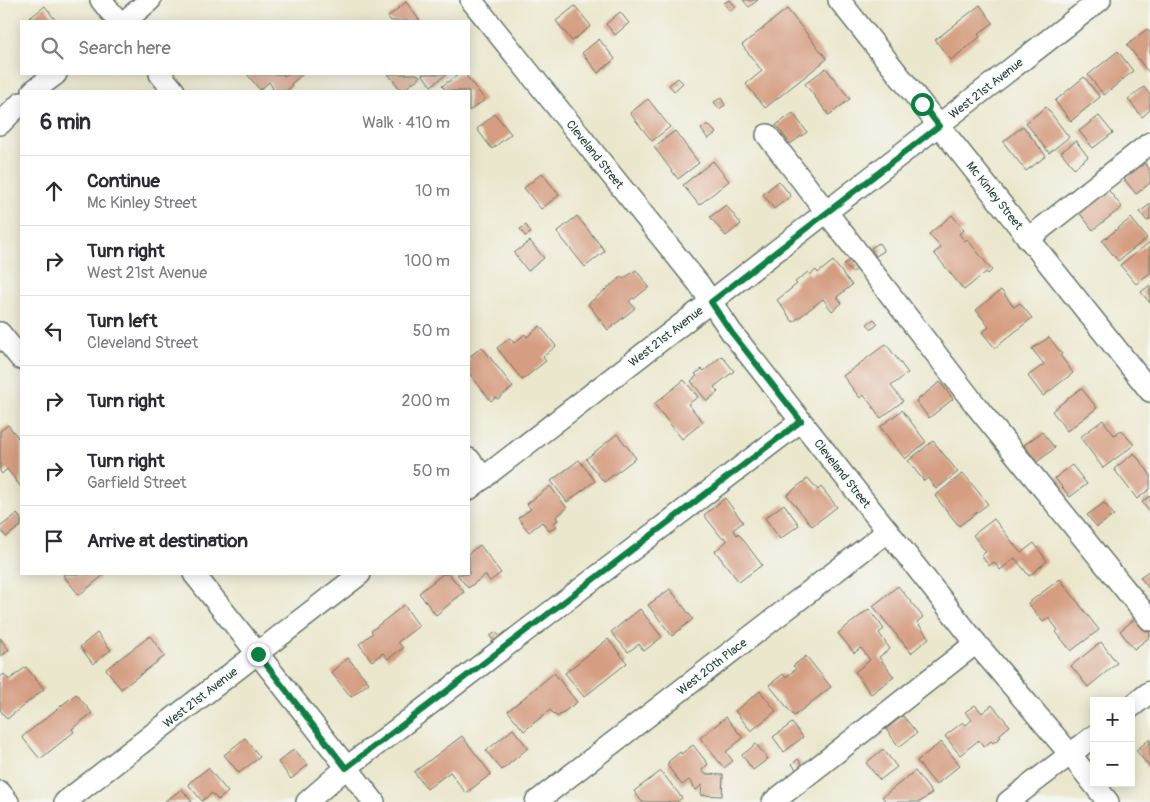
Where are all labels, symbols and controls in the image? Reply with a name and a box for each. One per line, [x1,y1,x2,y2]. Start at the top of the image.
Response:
search box [20,20,470,75]
icon: search [38,34,66,62]
text: Search here [78,36,171,60]
street label: West 21st Avenue [946,55,1026,122]
route start [911,93,934,116]
text: 6 min [40,109,91,136]
text: Walk · 410 m [362,113,450,133]
street label: Cleveland Street [563,117,627,192]
street label: Mc Kinley Street [963,159,1026,233]
text: Continue [87,169,160,193]
icon: ahead [40,177,68,205]
text: 10 m [415,181,450,201]
text: Mc Kinley Street [87,193,197,213]
text: Turn right [87,239,165,263]
icon: right [40,247,68,275]
text: 100 m [404,251,450,271]
text: West 21st Avenue [87,263,207,283]
street label: West 21st Avenue [626,303,706,370]
text: Turn left [87,309,157,333]
icon: left [40,317,68,345]
text: 50 m [413,321,450,341]
text: Cleveland Street [87,333,198,353]
icon: right [40,387,68,415]
text: Turn right [87,389,165,413]
text: 200 m [402,391,450,411]
street label: Cleveland Street [811,436,874,511]
text: Turn right [87,449,165,473]
icon: right [40,457,68,485]
text: 50 m [413,461,450,481]
text: Garfield Street [87,473,187,493]
icon: arrive [40,527,68,555]
text: Arrive at destination [87,529,248,553]
street label: West 20th Place [674,635,750,698]
route end [247,643,270,666]
street label: West 21st Avenue [160,664,241,731]
map controls [1090,697,1135,787]
button: + [1090,697,1135,742]
button: − [1090,742,1135,787]

